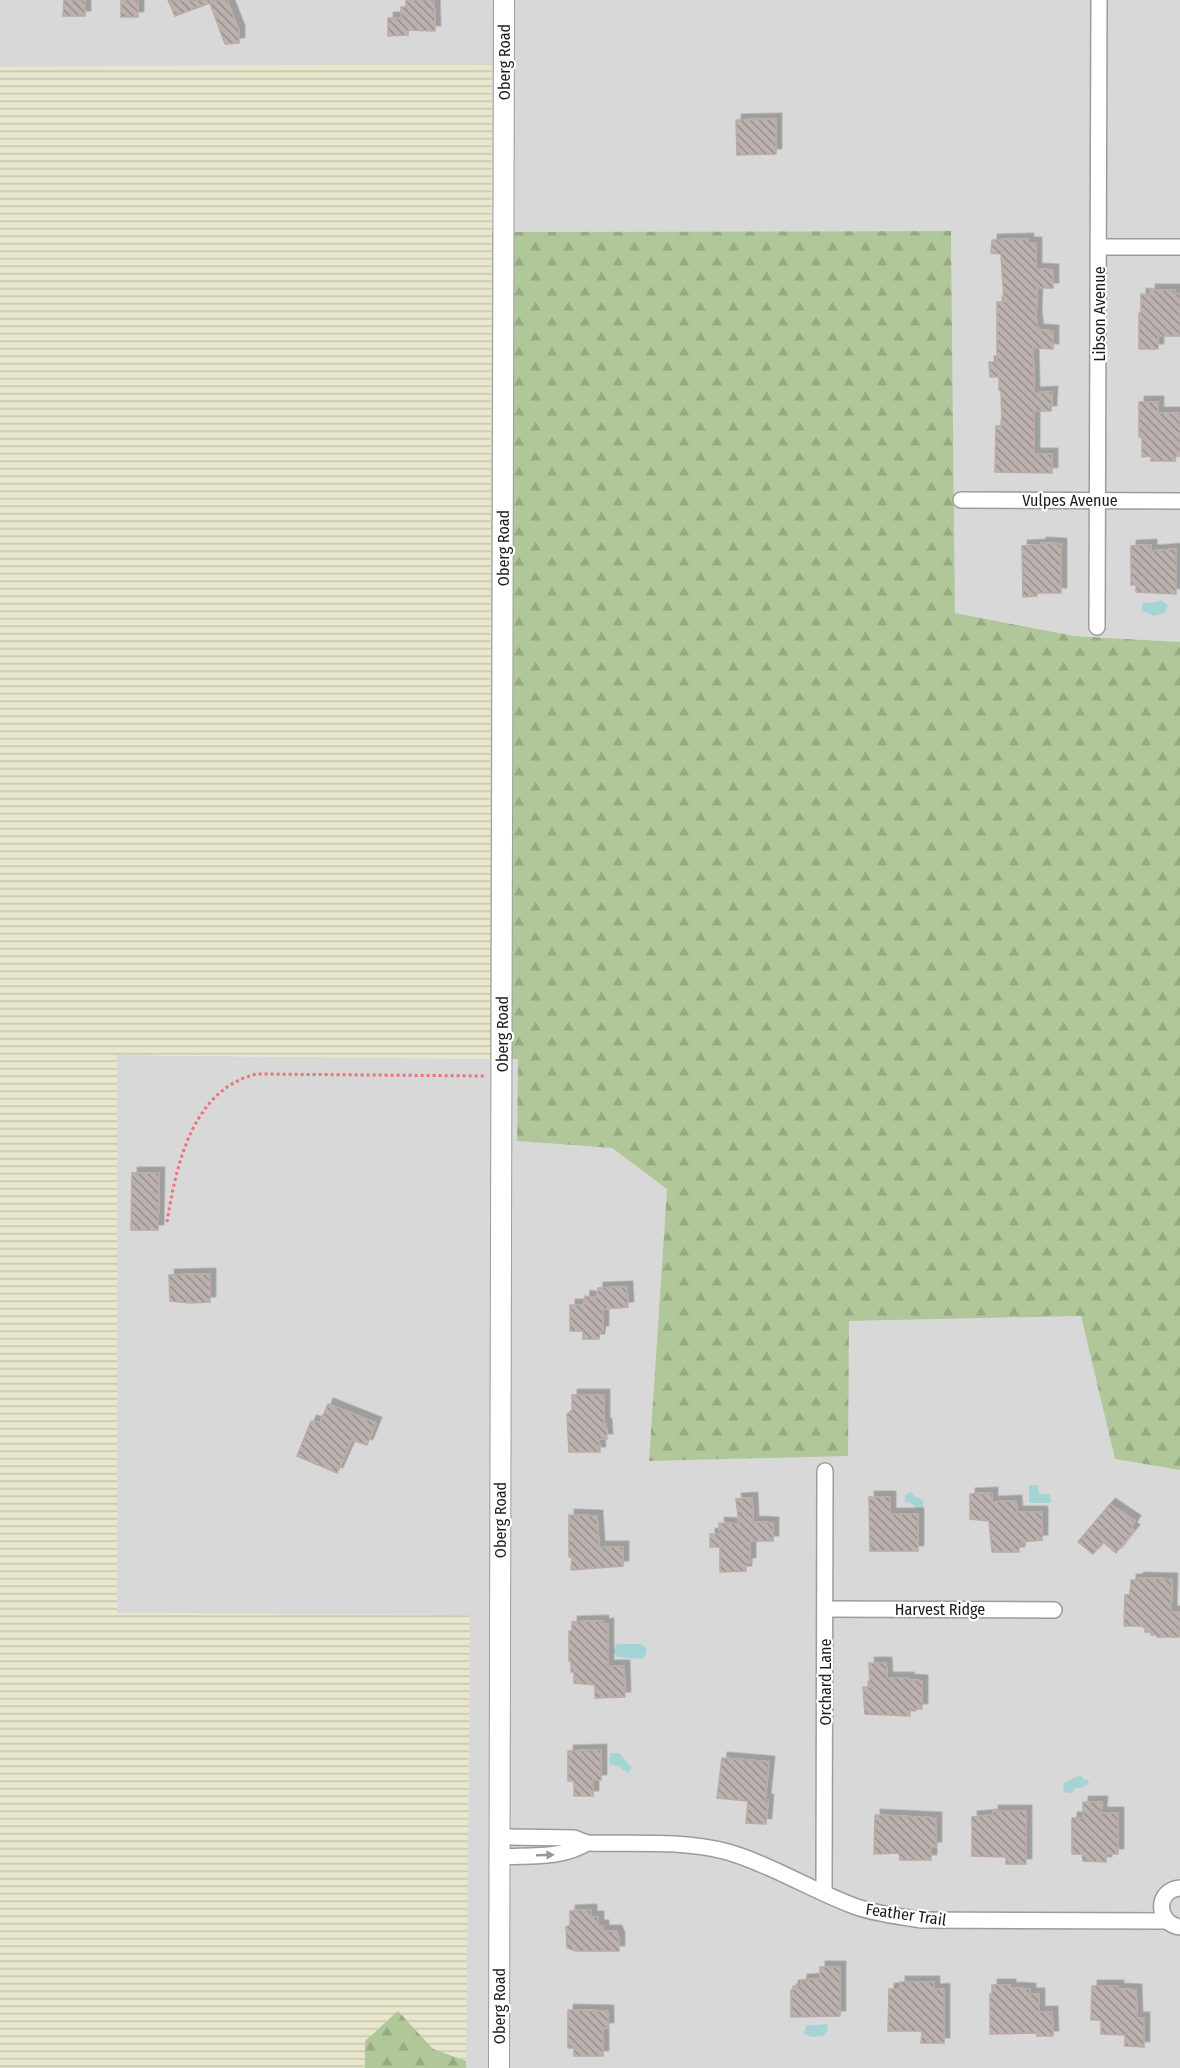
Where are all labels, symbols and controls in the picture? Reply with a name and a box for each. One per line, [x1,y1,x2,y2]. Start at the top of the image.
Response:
street label: Oberg Road [495,24,514,100]
street label: Libson Avenue [1090,266,1109,362]
street label: Vulpes Avenue [1022,491,1118,510]
street label: Oberg Road [494,510,513,586]
street label: Oberg Road [493,996,512,1072]
street label: Oberg Road [491,1482,510,1558]
street label: Harvest Ridge [895,1600,985,1619]
street label: Orchard Lane [816,1638,835,1725]
one-way arrow [535,1850,554,1859]
street label: Feather Trail [864,1899,947,1930]
street label: Oberg Road [490,1968,509,2044]

